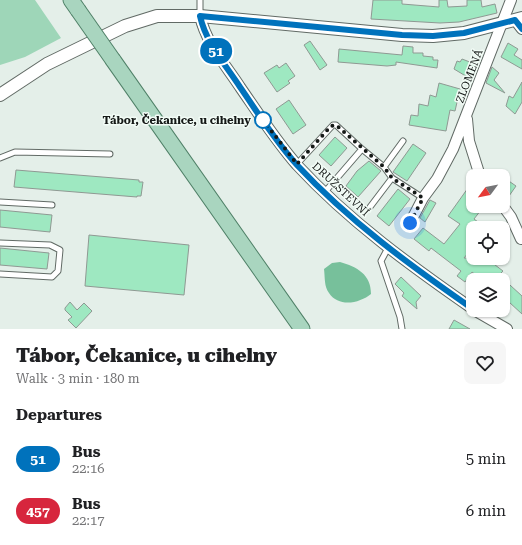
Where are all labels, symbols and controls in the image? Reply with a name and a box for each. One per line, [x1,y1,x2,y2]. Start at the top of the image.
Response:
line badge: 51 [198,38,234,64]
text: 51 [208,43,224,59]
street label: ZLOMENÁ [452,47,486,105]
marker: Tábor, Čekanice, u cihelny [254,111,272,129]
place label: Tábor, Čekanice, u cihelny [103,113,251,127]
street label: DRUŽSTEVNÍ [309,159,373,219]
north arrow [466,169,510,213]
map controls [466,169,510,317]
your location [400,213,420,233]
button: locate [466,221,510,265]
button: layers [466,273,510,317]
button: heart [464,342,506,384]
text: Tábor, Čekanice, u cihelny [16,344,277,367]
text: Walk · 3 min · 180 m [16,371,140,386]
text: Departures [16,406,102,424]
text: Bus [72,443,100,461]
text: 5 min [466,450,506,468]
text: 51 [30,451,46,467]
text: 22:16 [72,461,104,476]
text: Bus [72,495,100,513]
text: 6 min [466,502,506,520]
text: 457 [26,503,50,519]
text: 22:17 [72,513,104,528]

